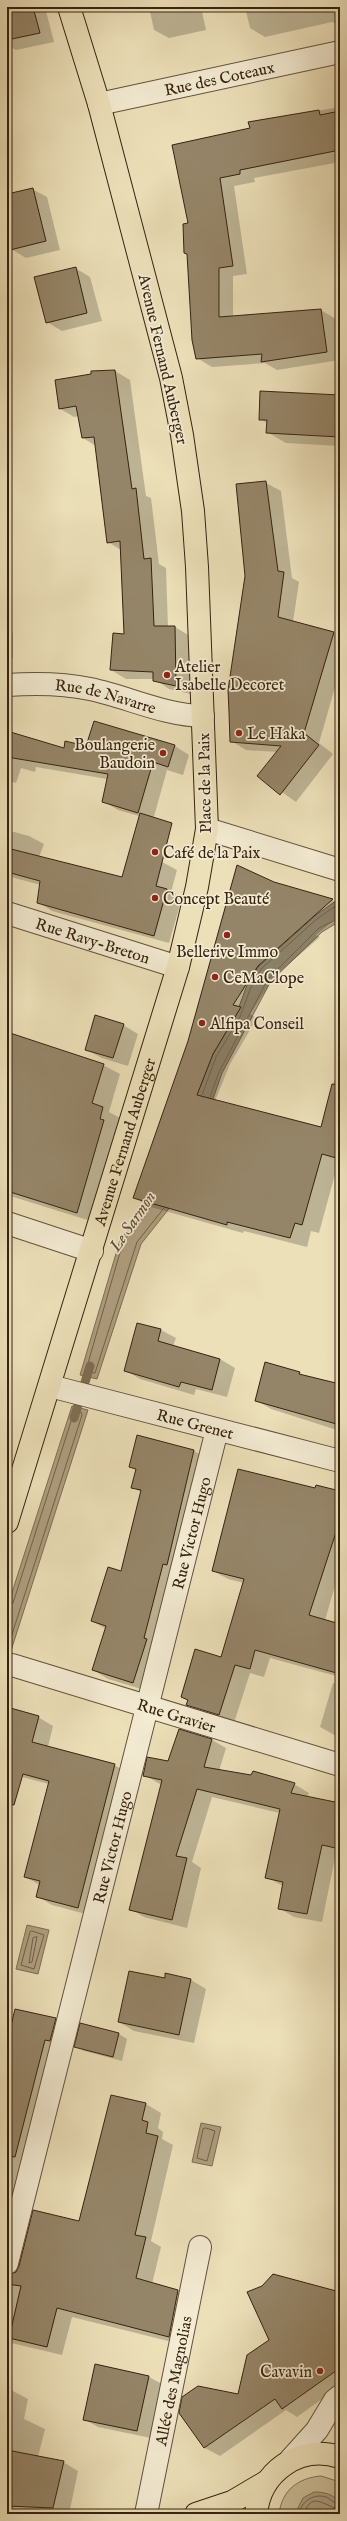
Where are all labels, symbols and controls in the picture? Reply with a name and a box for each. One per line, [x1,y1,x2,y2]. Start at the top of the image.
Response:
street label: Rue des Coteaux [163,58,277,102]
street label: Avenue Fernand Auberger [132,271,191,447]
place label: Atelier Isabelle Decoret [174,658,285,696]
marker: Atelier Isabelle Decoret [162,670,172,680]
street label: Rue de Navarre [54,676,158,720]
place label: Le Haka [247,725,306,745]
marker: Le Haka [234,728,244,738]
street label: Place de la Paix [195,732,217,833]
place label: Boulangerie Baudoin [74,736,155,774]
marker: Boulangerie Baudoin [158,748,168,758]
place label: Café de la Paix [163,844,260,864]
marker: Café de la Paix [150,847,160,857]
place label: Concept Beauté [163,890,269,910]
marker: Concept Beauté [150,893,160,903]
street label: Rue Ravy-Breton [33,915,152,970]
marker: Bellerive Immo [222,930,232,940]
place label: Bellerive Immo [176,943,278,963]
place label: CeMaClope [223,969,304,989]
marker: CeMaClope [210,972,220,982]
place label: Alfipa Conseil [209,1015,304,1035]
marker: Alfipa Conseil [197,1018,207,1028]
street label: Avenue Fernand Auberger [91,1056,161,1230]
water label: Le Sarmon [105,1188,161,1257]
street label: Rue Grenet [154,1406,236,1445]
street label: Rue Victor Hugo [169,1475,217,1592]
street label: Rue Gravier [134,1696,218,1739]
street label: Rue Victor Hugo [90,1789,138,1906]
street label: Allée des Magnolias [152,2314,198,2449]
place label: Cavavin [260,2363,312,2383]
marker: Cavavin [315,2366,325,2376]

